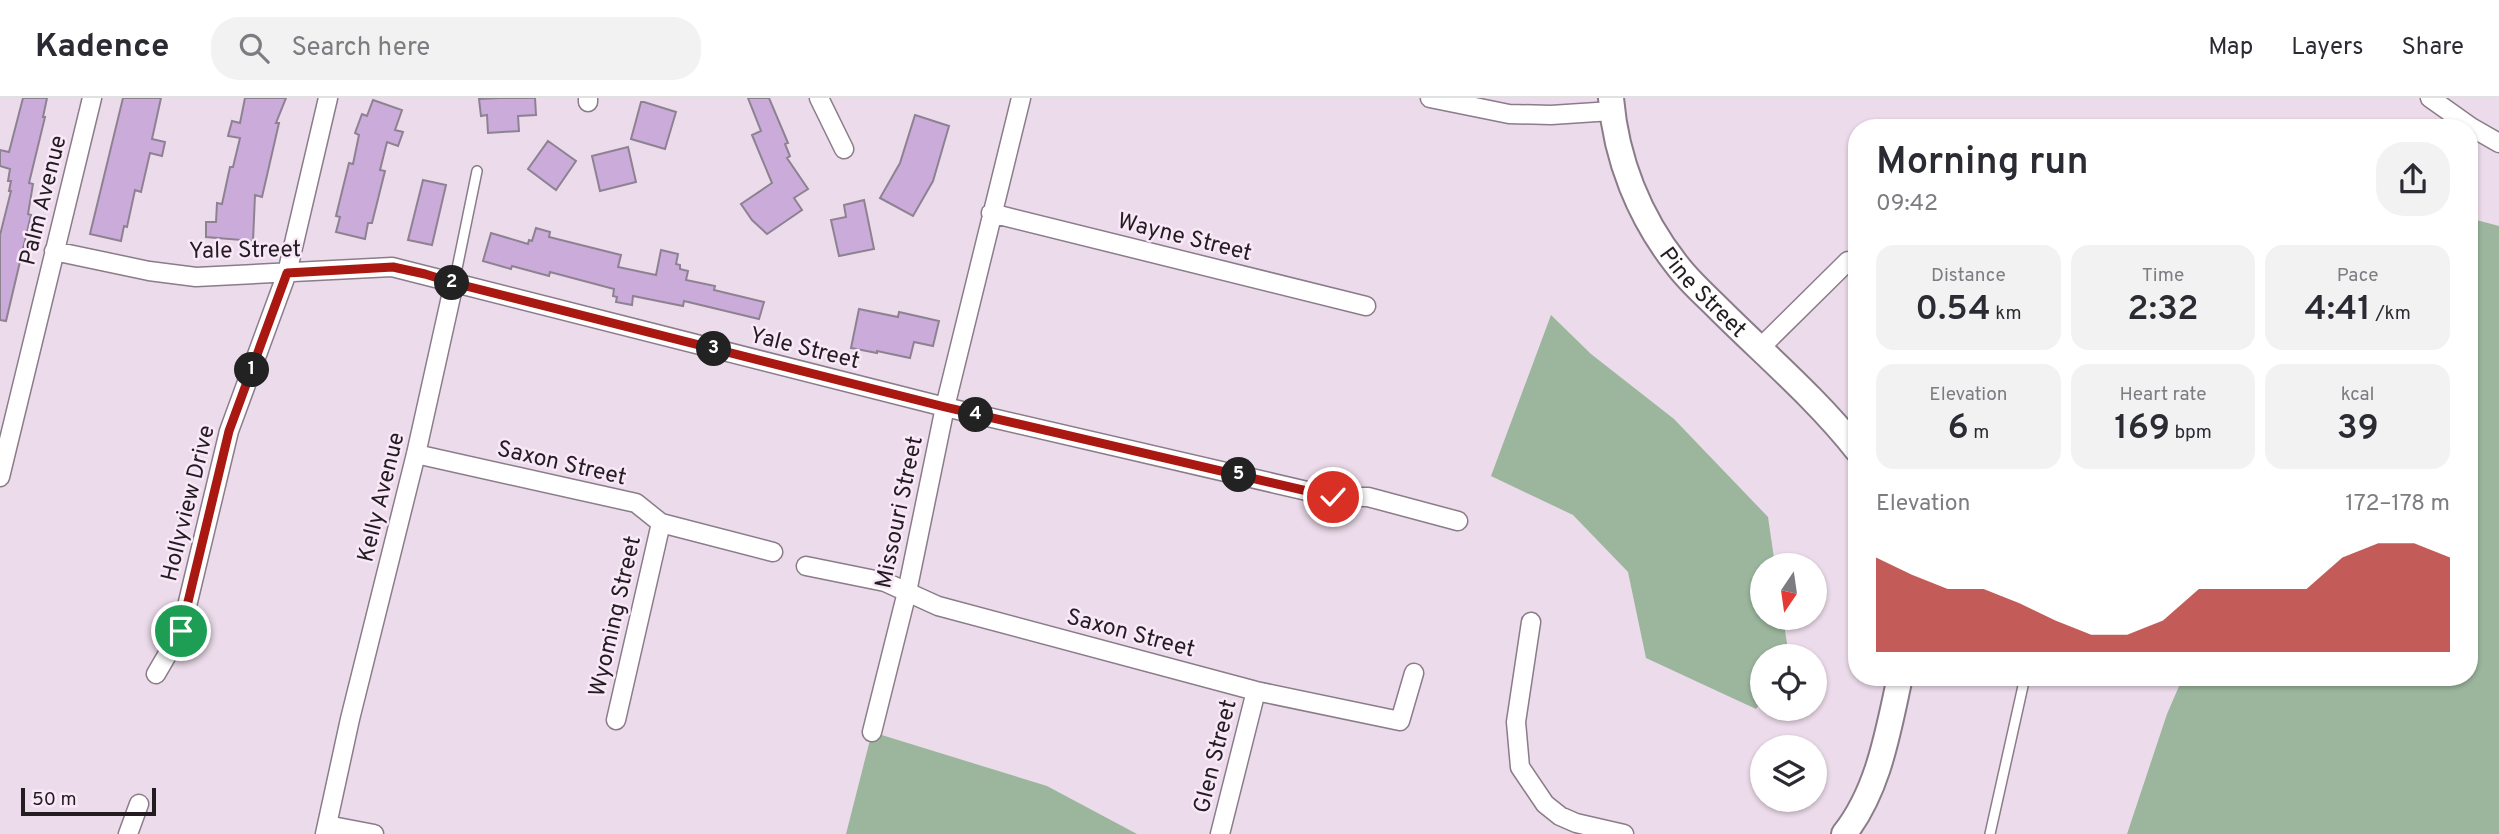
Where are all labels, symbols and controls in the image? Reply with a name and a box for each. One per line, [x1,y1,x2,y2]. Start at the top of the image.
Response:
search box [211,17,701,80]
text: Kadence [35,27,169,69]
icon: search [235,29,273,67]
text: Search here [291,32,430,65]
text: Map [2208,33,2253,63]
text: Layers [2291,33,2363,63]
text: Share [2401,33,2464,63]
street label: Palm Avenue [14,133,75,269]
text: Morning run [1876,139,2089,188]
button: share [2376,142,2450,216]
text: 09:42 [1876,190,1938,219]
street label: Wayne Street [1114,208,1255,269]
street label: Yale Street [189,236,301,267]
street label: Pine Street [1652,242,1752,345]
text: Distance [1931,264,2006,288]
text: Time [2142,264,2184,288]
text: Pace [2337,264,2379,288]
pin: 2 [434,266,470,300]
text: 2 [446,270,457,294]
text: 0.54 [1915,288,1991,332]
text: 2:32 [2127,288,2199,332]
text: 4:41 [2304,288,2371,332]
text: km [1991,302,2022,326]
text: /km [2371,302,2411,326]
street label: Yale Street [746,322,862,377]
pin: 3 [696,331,732,366]
text: 3 [708,336,719,360]
pin: 1 [234,352,270,388]
text: 1 [248,357,255,381]
text: Elevation [1929,383,2007,407]
text: Heart rate [2120,383,2206,407]
text: kcal [2341,383,2375,407]
pin: 4 [958,398,993,432]
text: 4 [969,402,982,426]
text: 6 [1947,407,1969,451]
text: 169 [2114,407,2170,451]
text: 39 [2337,407,2379,451]
text: m [1969,421,1989,445]
text: bpm [2170,421,2212,445]
street label: Hollyview Drive [156,422,223,585]
street label: Kelly Avenue [352,430,413,565]
street label: Missouri Street [870,434,931,591]
street label: Saxon Street [494,435,629,493]
pin: 5 [1222,458,1256,492]
text: 5 [1233,462,1244,486]
pin [1303,467,1363,527]
icon: check [1314,478,1352,516]
text: Elevation [1876,490,1971,519]
text: 172–178 m [2345,490,2450,519]
street label: Wyoming Street [584,533,649,700]
north arrow [1750,553,1827,630]
map controls [1750,553,1827,812]
pin [151,601,211,661]
street label: Saxon Street [1063,603,1198,665]
icon: arrive [162,612,200,650]
button: locate [1750,644,1827,721]
street label: Glen Street [1188,697,1245,816]
button: layers [1750,735,1827,812]
scale bar [21,785,156,817]
text: 50 m [32,788,77,812]

